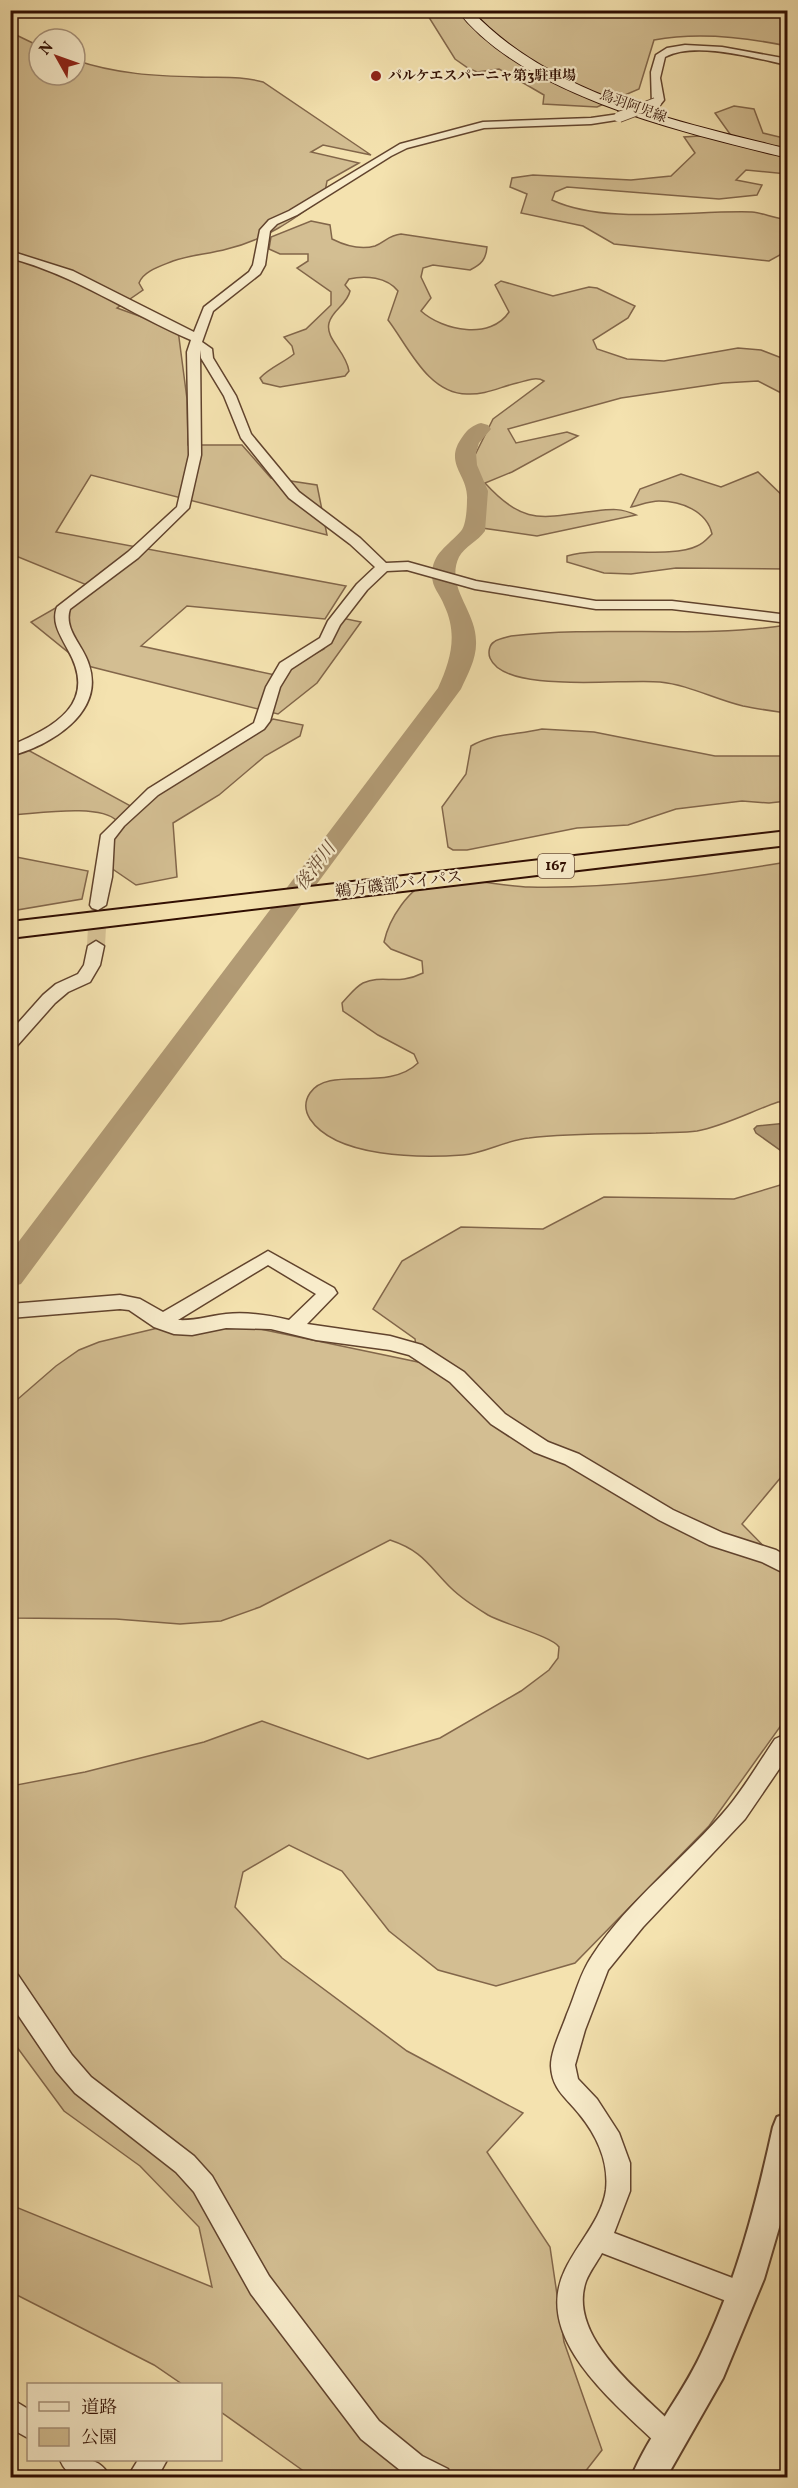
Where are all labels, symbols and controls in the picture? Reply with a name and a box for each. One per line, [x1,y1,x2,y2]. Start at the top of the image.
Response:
north arrow [27,27,87,87]
text: N [35,37,59,60]
place label: パルケエスパーニャ第3駐車場 [388,67,576,86]
marker: パルケエスパーニャ第3駐車場 [369,69,383,83]
street label: 鳥羽阿児線 [597,86,669,128]
water label: 後沖川 [290,836,343,896]
road number: 167 [538,854,574,878]
street label: 鵜方磯部バイパス [334,866,464,904]
legend [27,2383,222,2461]
text: 道路 [81,2396,117,2421]
text: 公園 [81,2426,117,2451]

